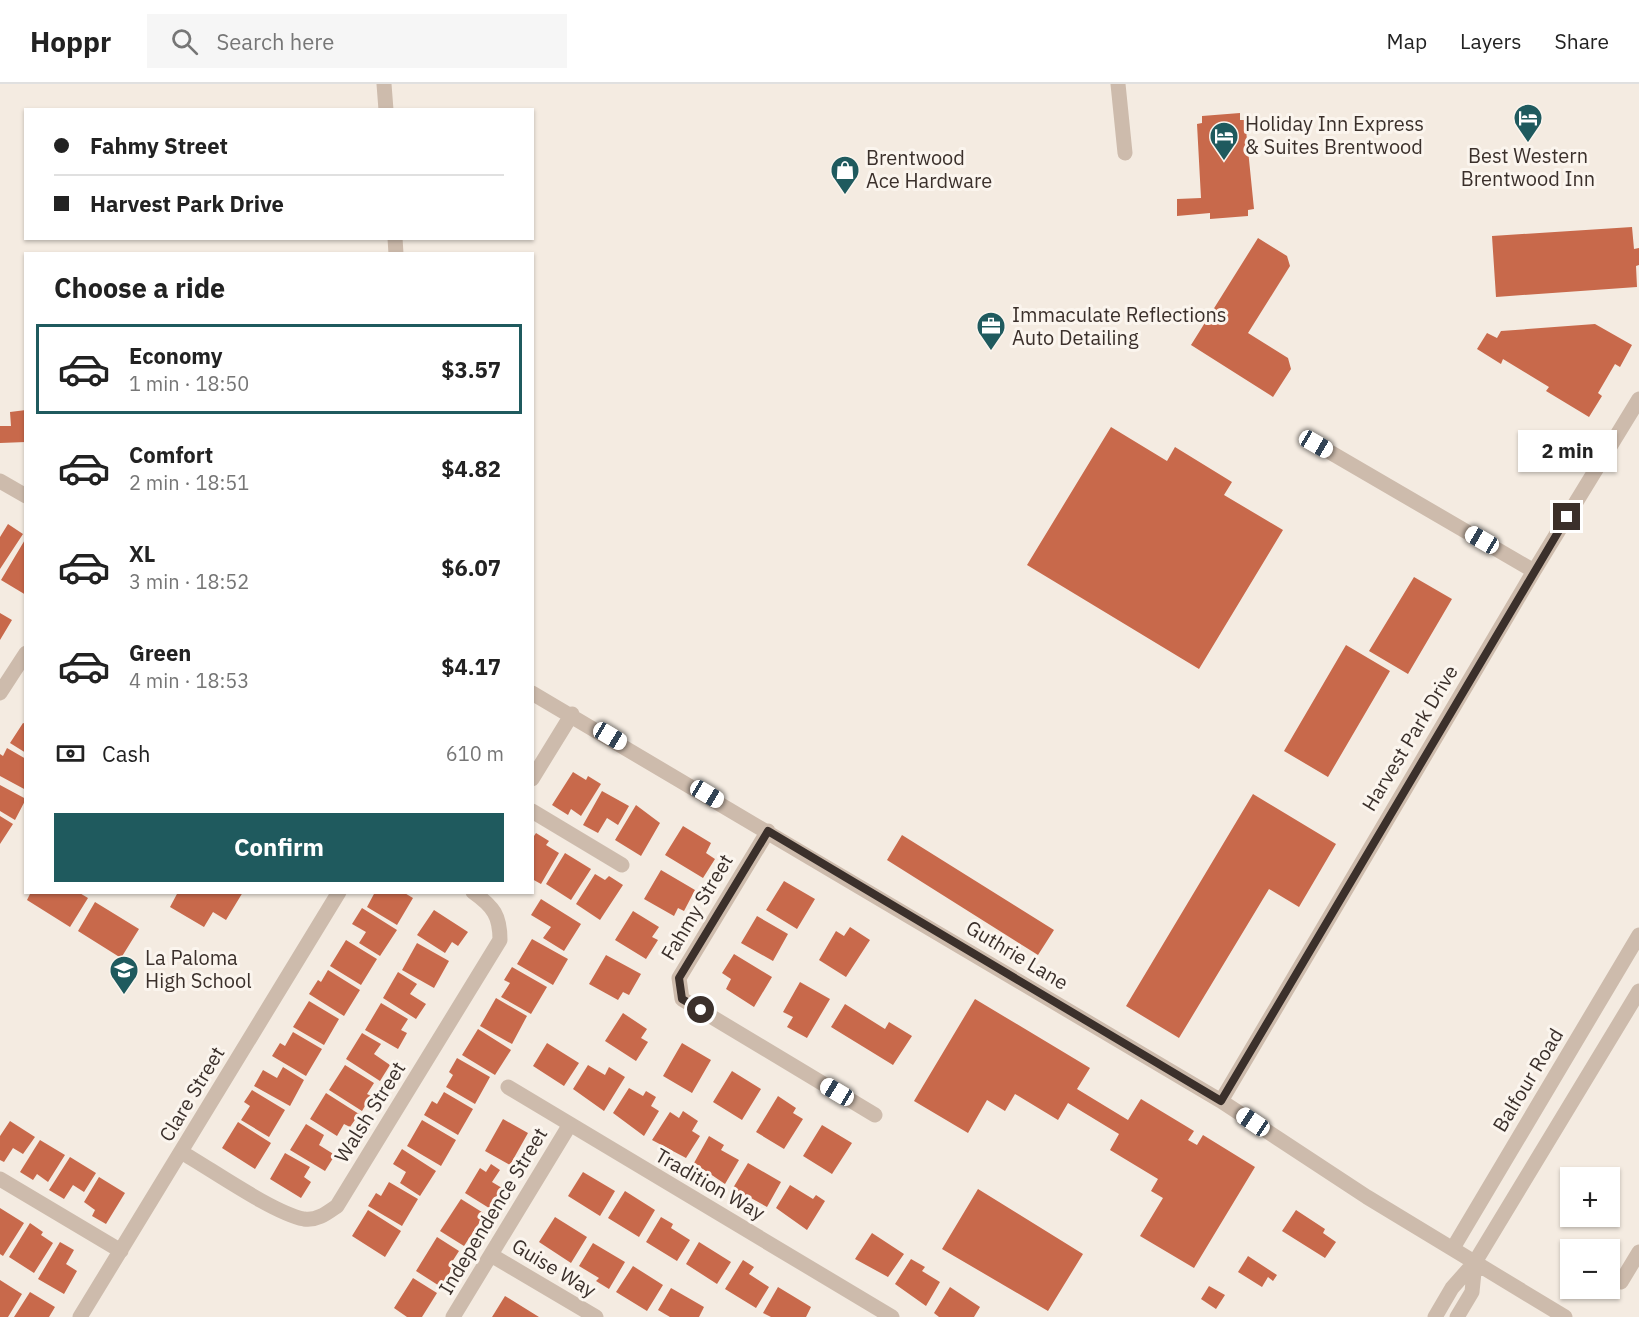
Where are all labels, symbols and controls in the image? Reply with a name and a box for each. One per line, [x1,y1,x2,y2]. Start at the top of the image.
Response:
search box [147,14,567,68]
text: Hoppr [30,23,111,60]
icon: search [168,25,201,58]
text: Search here [216,27,334,56]
text: Map [1387,27,1427,55]
text: Layers [1460,27,1522,55]
text: Share [1555,27,1609,55]
hotel icon: Best Western Brentwood Inn [1512,102,1544,144]
place label: Holiday Inn Express & Suites Brentwood [1245,110,1424,160]
hotel icon: Holiday Inn Express & Suites Brentwood [1208,120,1240,162]
text: Fahmy Street [90,131,228,160]
place label: Best Western Brentwood Inn [1461,142,1595,192]
place label: Brentwood Ace Hardware [866,144,992,194]
shop icon: Brentwood Ace Hardware [829,154,861,196]
text: Harvest Park Drive [90,189,284,218]
text: Choose a ride [54,270,225,305]
place label: Immaculate Reflections Auto Detailing [1012,301,1227,351]
office icon: Immaculate Reflections Auto Detailing [975,310,1007,352]
text: Economy [129,341,223,370]
icon: car [57,342,111,396]
text: $3.57 [441,355,501,384]
text: 1 min · 18:50 [129,370,249,397]
car [1296,427,1336,461]
callout: 2 min [1518,430,1616,472]
text: 2 min [1541,437,1594,464]
text: Comfort [129,440,213,469]
icon: car [57,441,111,495]
text: $4.82 [441,454,501,483]
text: 2 min · 18:51 [129,469,249,496]
route end [1553,503,1580,530]
car [1462,523,1502,557]
text: XL [129,539,155,568]
icon: car [57,540,111,594]
text: $6.07 [441,553,501,582]
text: 3 min · 18:52 [129,568,249,595]
text: Green [129,638,191,667]
icon: car [57,639,111,693]
text: $4.17 [441,652,501,681]
street label: Harvest Park Drive [1355,660,1464,816]
text: 4 min · 18:53 [129,667,249,694]
car [590,719,630,753]
icon: cash [54,737,87,770]
text: Cash [102,739,151,768]
text: 610 m [446,740,504,767]
car [687,777,727,811]
button: Confirm [54,813,504,882]
street label: Fahmy Street [654,849,739,965]
street label: Guthrie Lane [961,913,1073,996]
place label: La Paloma High School [145,944,252,994]
school or university icon: La Paloma High School [108,954,140,996]
route start [687,996,714,1023]
street label: Balfour Road [1486,1023,1569,1136]
street label: Clare Street [153,1041,231,1146]
street label: Walsh Street [328,1056,411,1167]
car [817,1075,857,1109]
car [1233,1104,1273,1140]
street label: Independence Street [432,1122,553,1299]
street label: Tradition Way [650,1141,770,1226]
map controls [1560,1167,1620,1299]
button: + [1560,1167,1620,1227]
street label: Guise Way [507,1232,601,1303]
button: − [1560,1239,1620,1299]

